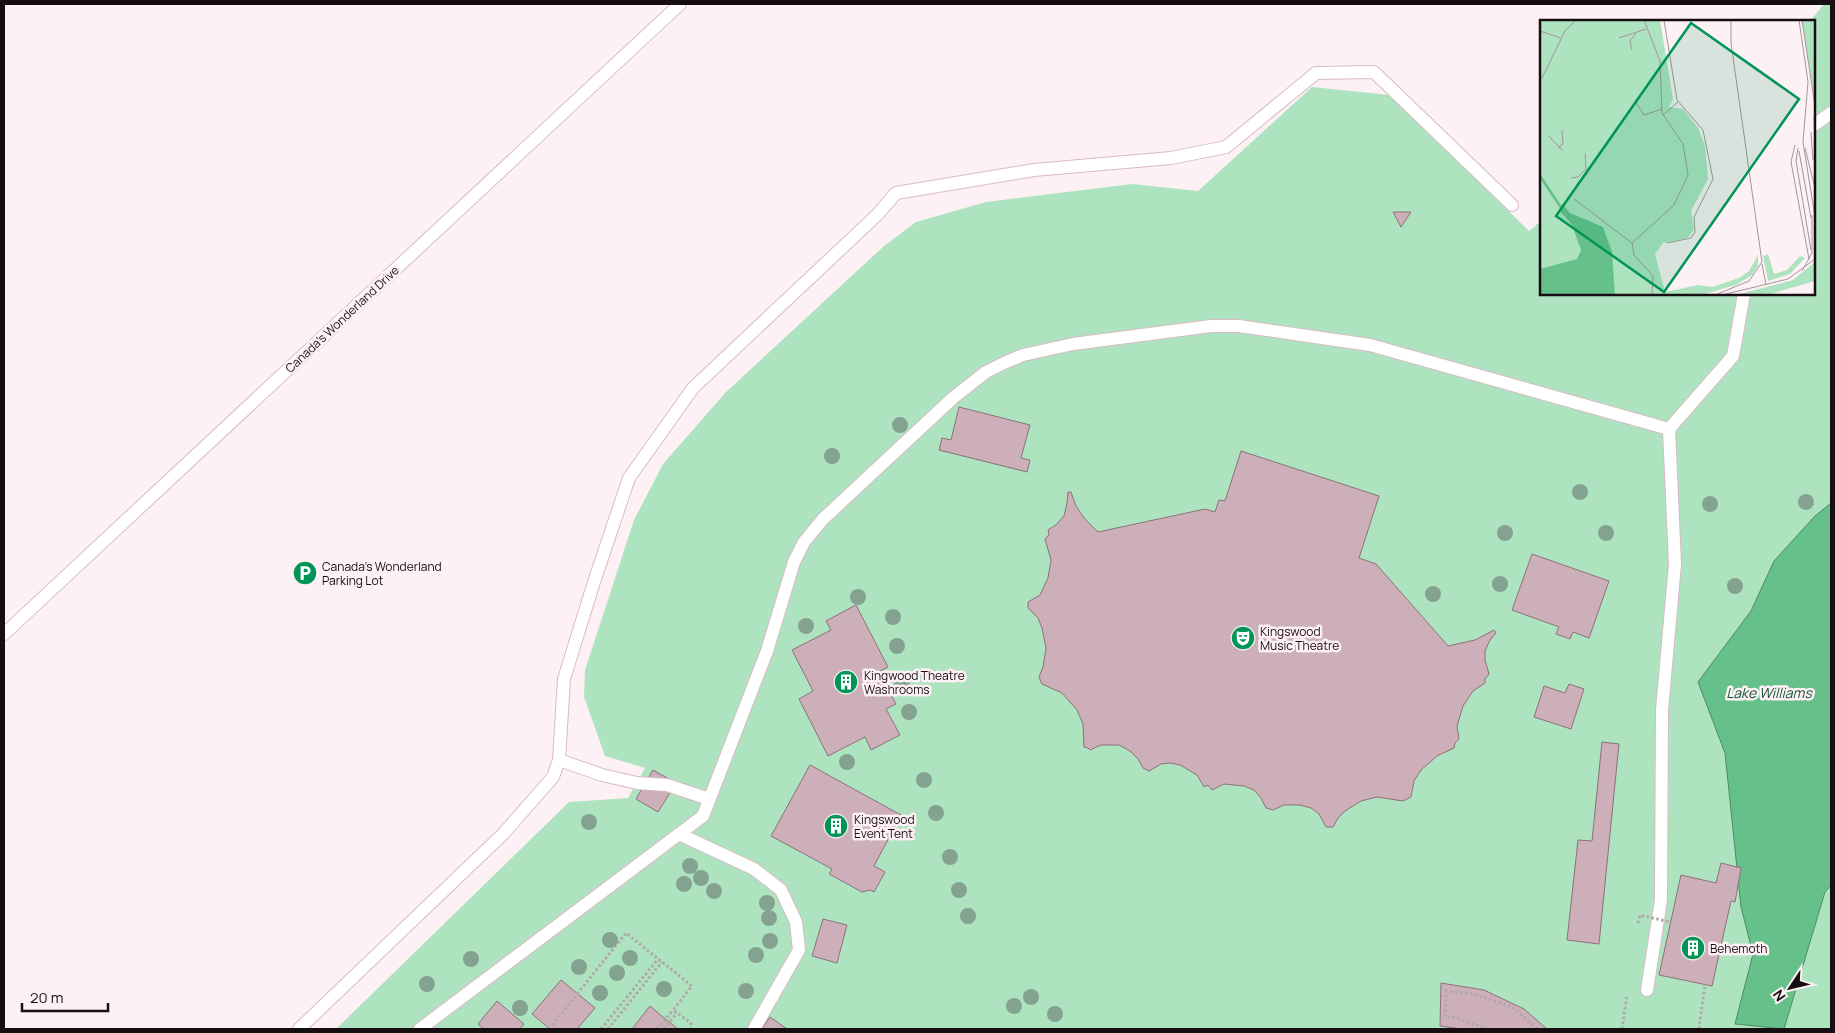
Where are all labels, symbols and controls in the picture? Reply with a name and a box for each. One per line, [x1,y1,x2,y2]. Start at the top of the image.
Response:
inset map [1540,20,1815,295]
street label: Canada's Wonderland Drive [281,262,403,376]
place label: Canada's Wonderland Parking Lot [322,558,442,589]
parking icon: Canada's Wonderland Parking Lot [292,560,318,586]
place label: Kingswood Music Theatre [1260,623,1339,654]
theatre icon: Kingswood Music Theatre [1230,625,1256,651]
place label: Kingwood Theatre Washrooms [864,667,965,698]
building icon: Kingwood Theatre Washrooms [833,669,859,695]
water label: Lake Williams [1726,683,1813,702]
place label: Kingswood Event Tent [854,811,915,842]
building icon: Kingswood Event Tent [823,813,849,839]
building icon: Behemoth [1680,935,1706,961]
place label: Behemoth [1710,940,1768,957]
north arrow [1765,963,1815,1013]
scale bar [22,980,109,1012]
text: N [1768,986,1790,1005]
text: 20 m [30,987,63,1008]

